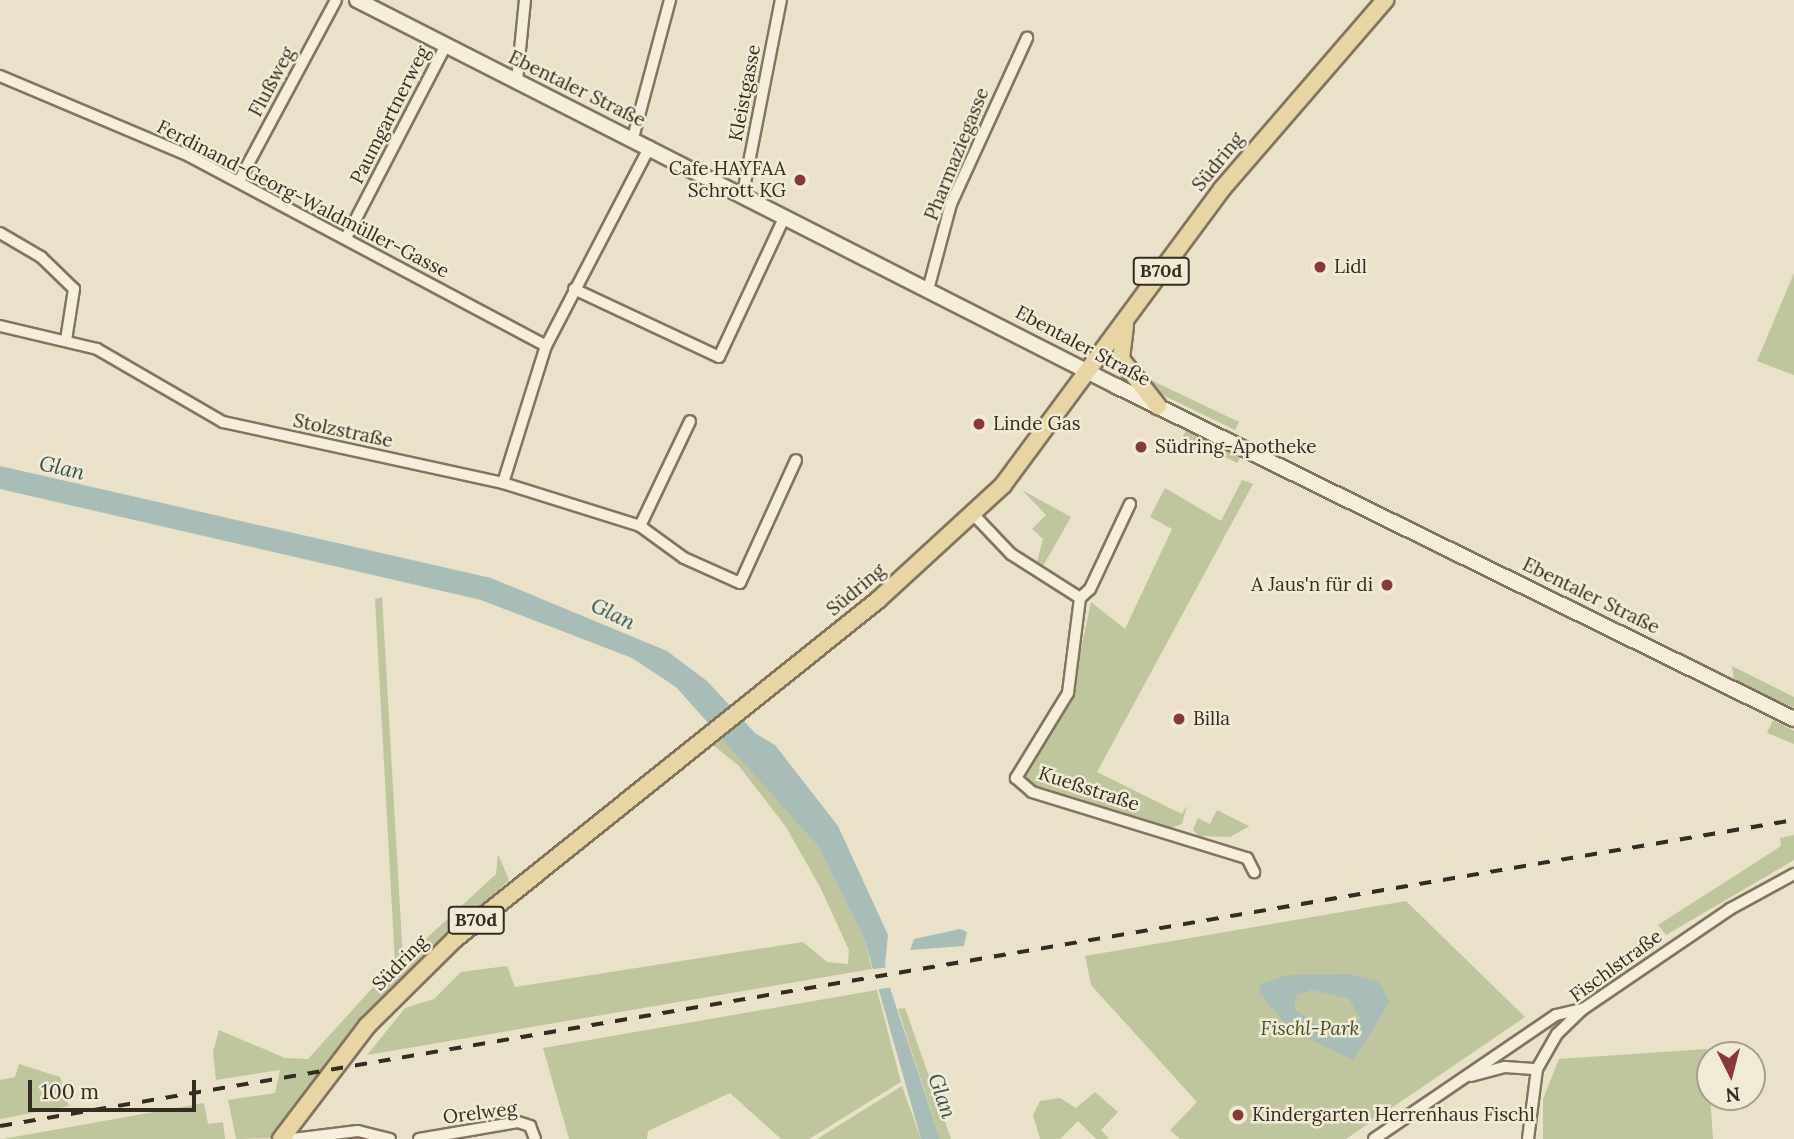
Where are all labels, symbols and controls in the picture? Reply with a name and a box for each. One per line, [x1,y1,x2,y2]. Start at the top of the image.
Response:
street label: Paumgartnerweg [345,42,435,188]
street label: Flußweg [244,43,300,121]
street label: Kleistgasse [724,43,766,143]
street label: Ebentaler Straße [505,46,649,132]
street label: Pharmaziegasse [920,84,994,224]
street label: Ferdinand-Georg-Waldmüller-Gasse [153,115,453,283]
street label: Südring [1187,128,1249,196]
place label: Cafe HAYFAA Schrott KG [669,158,786,202]
marker: Cafe HAYFAA Schrott KG [792,172,808,188]
road number: B70d [1131,256,1191,286]
place label: Lidl [1334,256,1367,278]
marker: Lidl [1312,259,1328,275]
street label: Ebentaler Straße [1012,301,1154,391]
street label: Stolzstraße [291,409,395,453]
place label: Linde Gas [993,413,1081,435]
marker: Linde Gas [971,416,987,432]
place label: Südring-Apotheke [1155,436,1317,458]
marker: Südring-Apotheke [1133,439,1149,455]
water label: Glan [37,451,87,485]
street label: Ebentaler Straße [1519,553,1663,639]
street label: Südring [822,559,890,621]
place label: A Jaus'n für di [1251,574,1373,596]
marker: A Jaus'n für di [1379,577,1395,593]
water label: Glan [587,593,639,635]
place label: Billa [1193,708,1230,730]
marker: Billa [1171,711,1187,727]
street label: Kueßstraße [1036,762,1142,816]
road number: B70d [446,905,506,934]
street label: Fischlstraße [1565,925,1667,1007]
street label: Südring [368,931,432,995]
park label: Fischl-Park [1261,1018,1359,1040]
north arrow [1696,1041,1766,1111]
scale bar [32,1066,200,1110]
water label: Glan [923,1070,961,1122]
text: 100 m [41,1078,99,1105]
text: N [1724,1082,1742,1108]
street label: Orelweg [442,1097,518,1129]
place label: Kindergarten Herrenhaus Fischl [1252,1104,1535,1126]
marker: Kindergarten Herrenhaus Fischl [1230,1107,1246,1123]

